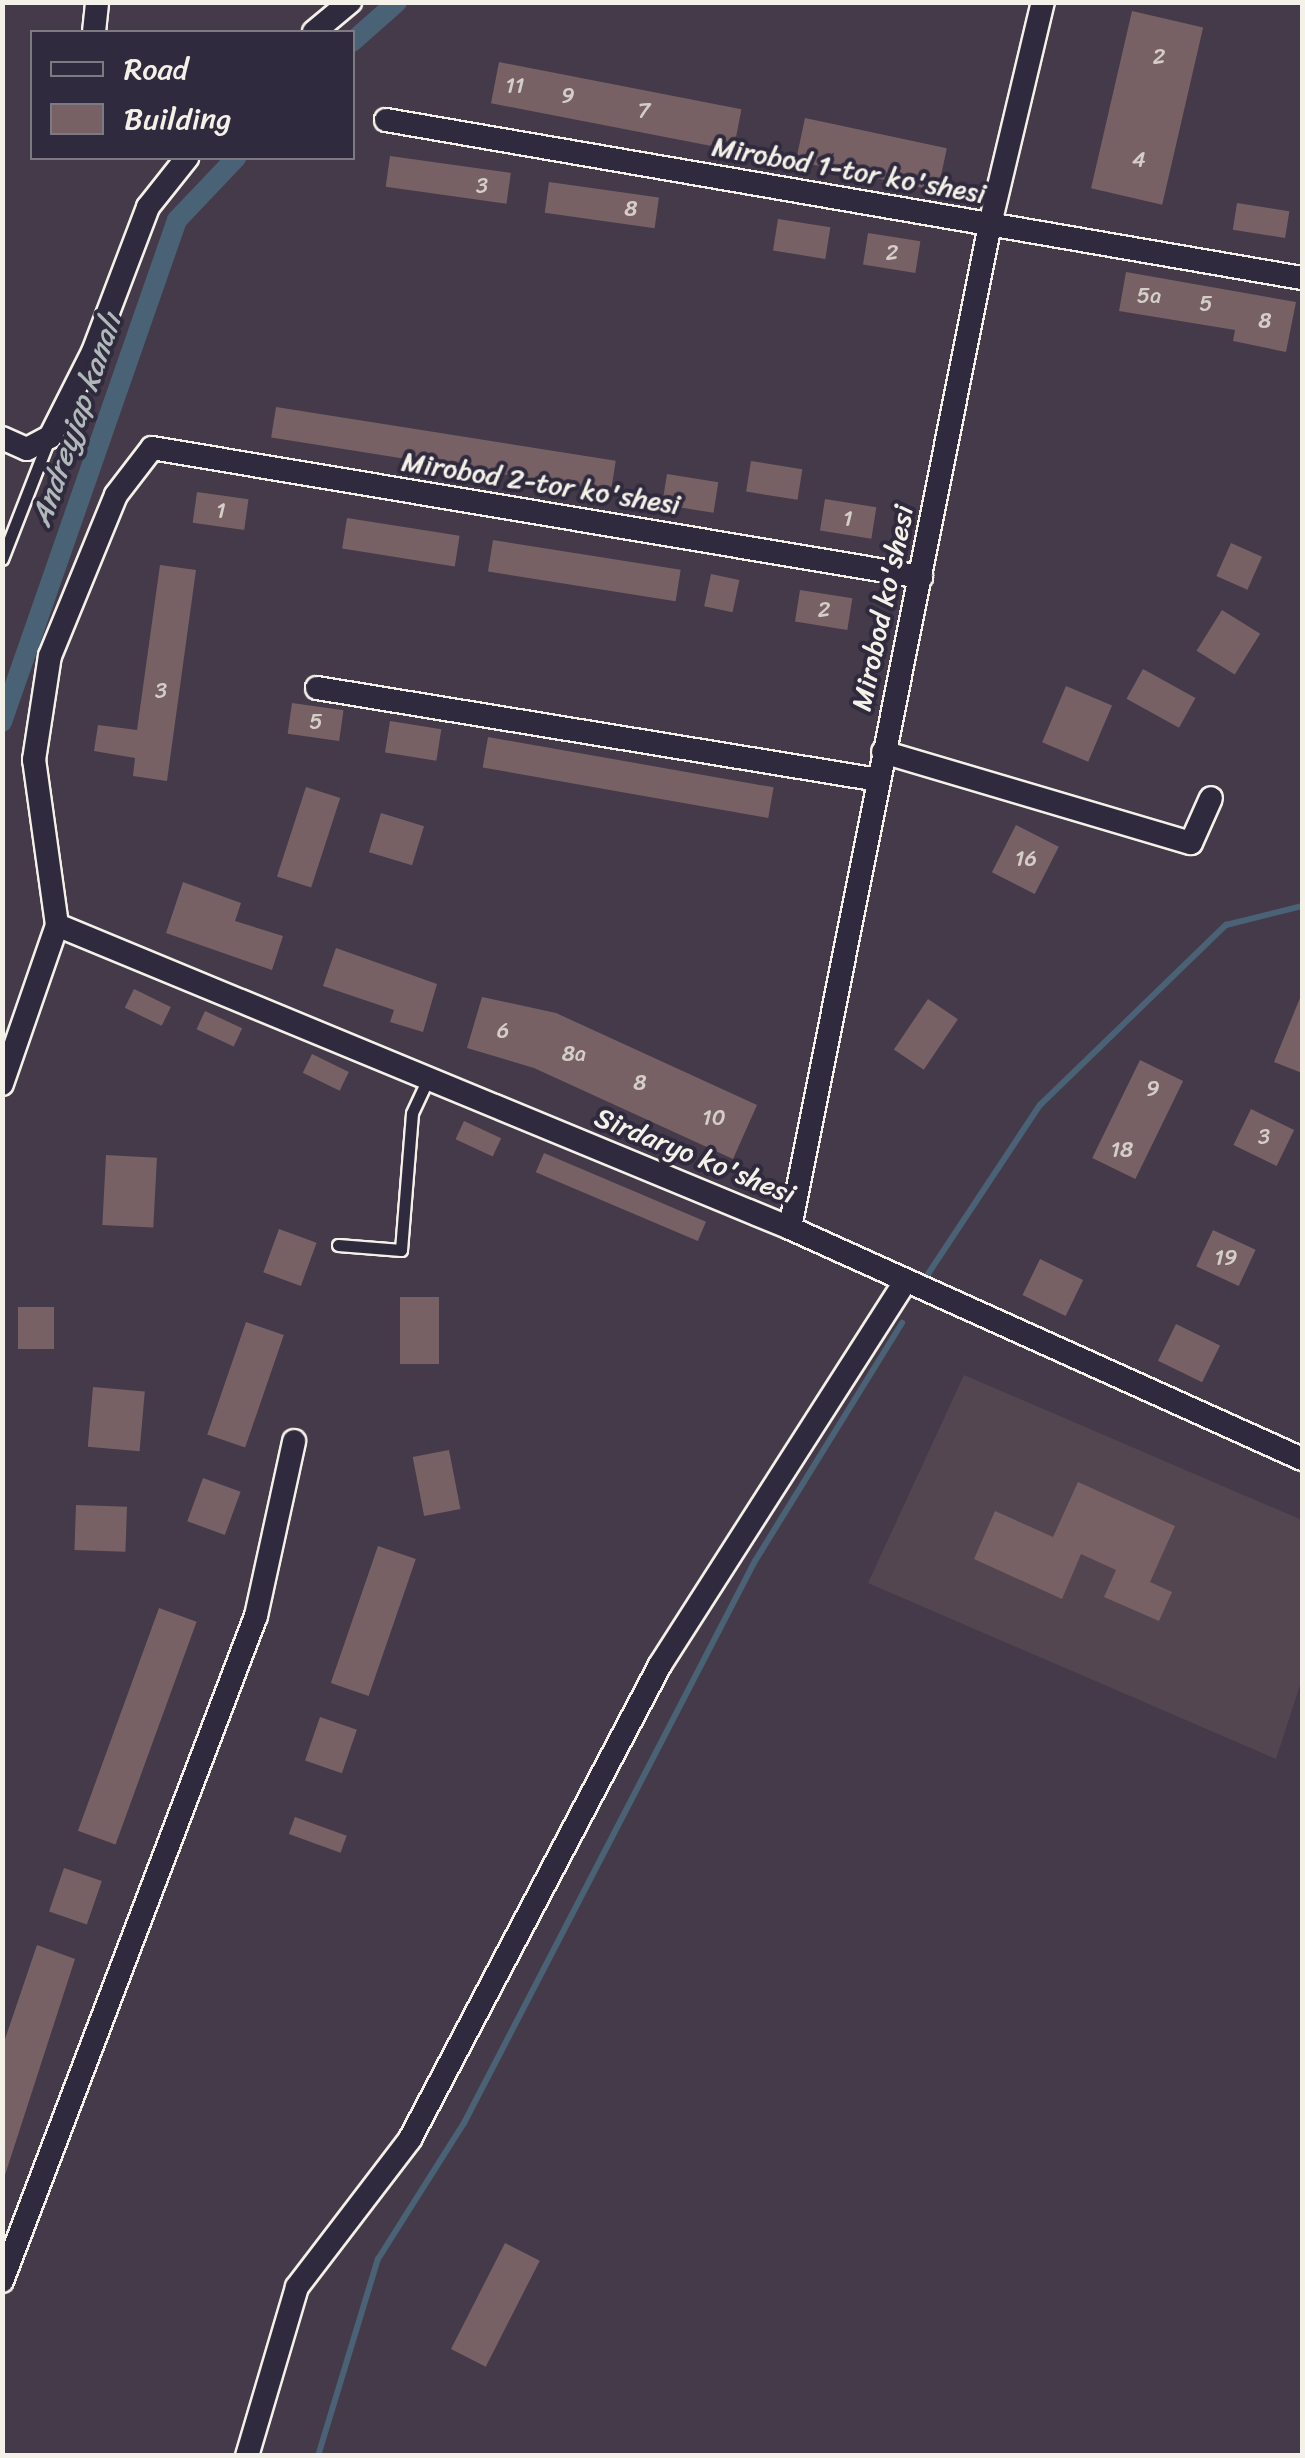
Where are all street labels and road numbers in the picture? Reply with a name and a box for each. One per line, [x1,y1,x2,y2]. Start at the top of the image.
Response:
street label: Mirobod 1-tor ko'shesi [708,129,990,211]
street label: Mirobod 2-tor ko'shesi [398,444,684,522]
street label: Mirobod ko'shesi [845,502,921,714]
street label: Sirdaryo ko'shesi [589,1100,801,1212]

